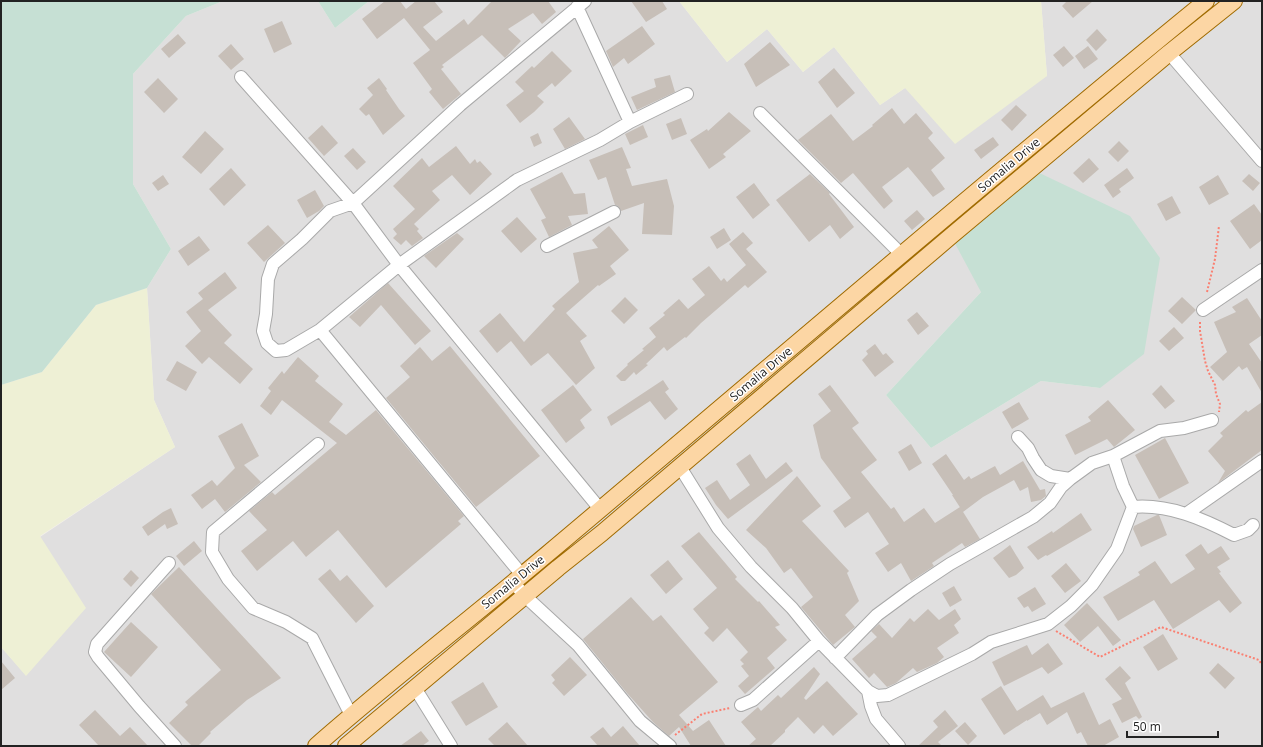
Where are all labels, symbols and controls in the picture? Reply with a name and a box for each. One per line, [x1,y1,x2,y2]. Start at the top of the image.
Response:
street label: Somalia Drive [974,133,1044,196]
street label: Somalia Drive [726,342,796,405]
street label: Somalia Drive [477,551,548,612]
scale bar [1127,713,1218,739]
text: 50 m [1133,718,1161,735]

